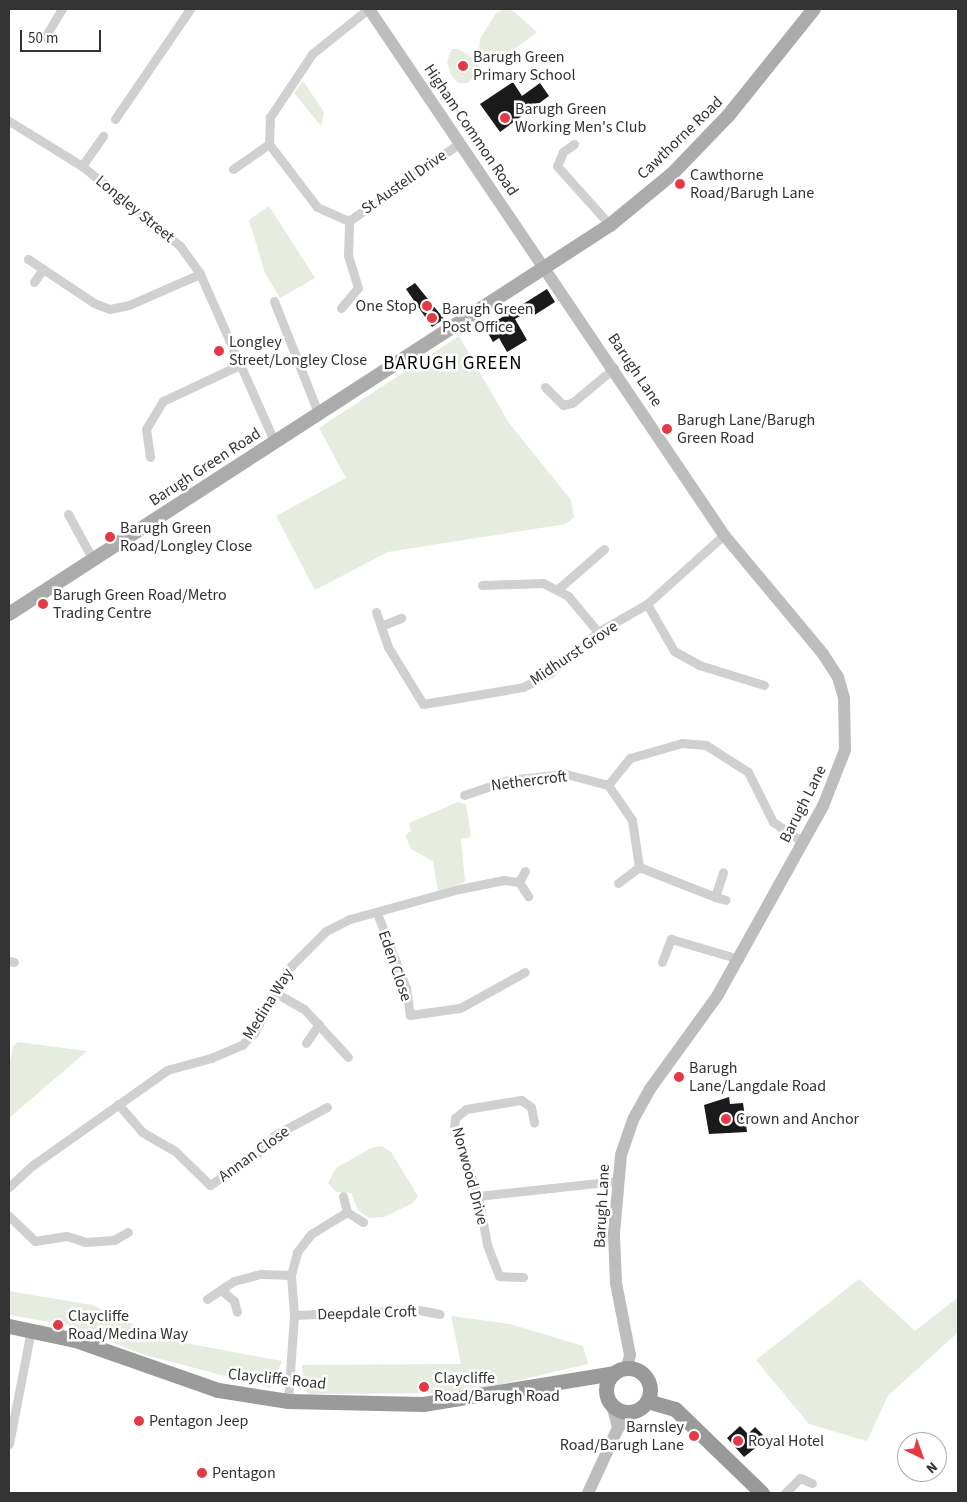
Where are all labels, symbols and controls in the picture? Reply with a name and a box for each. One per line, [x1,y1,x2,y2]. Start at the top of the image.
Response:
scale bar [22,20,104,52]
text: 50 m [28,28,58,49]
place label: Barugh Green Primary School [473,47,575,85]
street label: Higham Common Road [420,60,522,200]
marker: Barugh Green Primary School [457,60,469,72]
street label: Cawthorne Road [633,92,727,184]
place label: Barugh Green Working Men's Club [515,99,646,137]
marker: Barugh Green Working Men's Club [499,112,511,124]
street label: St Austell Drive [358,146,450,218]
place label: Cawthorne Road/Barugh Lane [690,165,814,203]
street label: Longley Street [92,171,178,247]
marker: Cawthorne Road/Barugh Lane [674,178,686,190]
place label: One Stop [356,296,417,316]
place label: Barugh Green Post Office [442,299,534,337]
marker: One Stop [421,300,433,312]
marker: Barugh Green Post Office [426,312,438,324]
street label: Barugh Lane [603,330,667,410]
place label: Longley Street/Longley Close [229,332,367,370]
marker: Longley Street/Longley Close [213,345,225,357]
district label: BARUGH GREEN [382,353,524,375]
place label: Barugh Lane/Barugh Green Road [677,410,815,448]
marker: Barugh Lane/Barugh Green Road [661,423,673,435]
street label: Barugh Green Road [146,424,264,510]
place label: Barugh Green Road/Longley Close [120,518,252,556]
marker: Barugh Green Road/Longley Close [104,531,116,543]
place label: Barugh Green Road/Metro Trading Centre [53,585,227,623]
marker: Barugh Green Road/Metro Trading Centre [37,598,49,610]
street label: Midhurst Grove [527,617,621,689]
street label: Barugh Lane [775,762,831,846]
street label: Nethercroft [490,767,568,795]
street label: Eden Close [374,928,416,1004]
street label: Medina Way [239,965,297,1043]
place label: Barugh Lane/Langdale Road [689,1058,826,1096]
marker: Barugh Lane/Langdale Road [673,1071,685,1083]
place label: Crown and Anchor [736,1109,859,1129]
marker: Crown and Anchor [720,1113,732,1125]
street label: Annan Close [215,1122,293,1186]
street label: Norwood Drive [448,1125,492,1227]
street label: Barugh Lane [590,1163,614,1249]
street label: Deepdale Croft [317,1302,417,1324]
place label: Claycliffe Road/Medina Way [68,1306,188,1344]
marker: Claycliffe Road/Medina Way [52,1319,64,1331]
street label: Claycliffe Road [227,1364,327,1394]
place label: Claycliffe Road/Barugh Road [434,1368,560,1406]
marker: Claycliffe Road/Barugh Road [418,1381,430,1393]
place label: Pentagon Jeep [149,1411,248,1431]
marker: Pentagon Jeep [133,1415,145,1427]
place label: Barnsley Road/Barugh Lane [560,1417,684,1455]
marker: Barnsley Road/Barugh Lane [688,1430,700,1442]
place label: Royal Hotel [748,1431,824,1451]
north arrow [897,1432,947,1482]
marker: Royal Hotel [732,1435,744,1447]
text: N [921,1457,942,1478]
place label: Pentagon [212,1463,276,1483]
marker: Pentagon [196,1467,208,1479]

